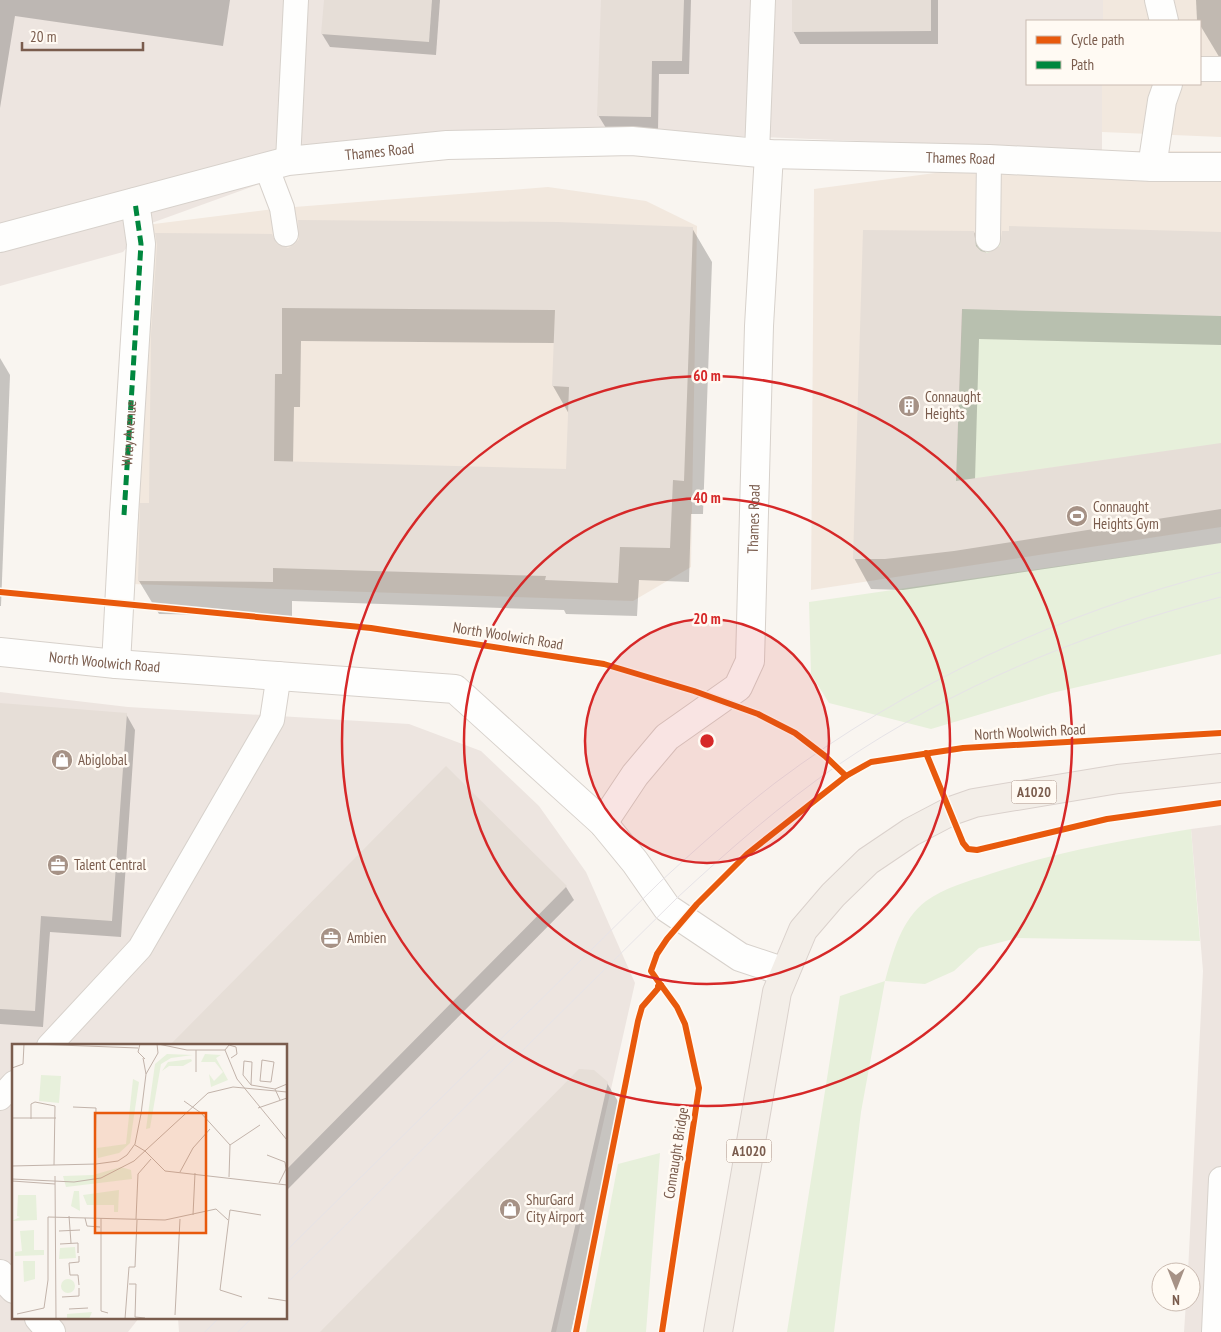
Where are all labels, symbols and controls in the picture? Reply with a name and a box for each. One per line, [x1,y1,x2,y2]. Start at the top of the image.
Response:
scale bar [22,20,144,52]
legend [1026,20,1201,85]
text: 20 m [30,27,56,46]
text: Cycle path [1071,30,1124,49]
text: Path [1071,55,1094,74]
street label: Thames Road [344,138,415,164]
street label: Thames Road [926,148,995,168]
text: 60 m [693,366,721,385]
place label: Connaught Heights [925,387,981,423]
building icon: Connaught Heights [897,394,921,418]
street label: Wray Avenue [117,400,140,467]
street label: Thames Road [743,484,764,554]
text: 40 m [693,488,721,507]
place label: Connaught Heights Gym [1093,497,1159,533]
sports icon: Connaught Heights Gym [1065,504,1089,528]
text: 20 m [693,609,721,628]
street label: North Woolwich Road [452,617,565,654]
street label: North Woolwich Road [48,647,161,676]
street label: North Woolwich Road [974,719,1086,744]
centre of rings [698,732,716,750]
shop icon: Abiglobal [50,748,74,772]
place label: Abiglobal [78,750,128,769]
road number: A1020 [1012,780,1056,804]
office icon: Talent Central [46,853,70,877]
place label: Talent Central [74,855,146,874]
office icon: Ambien [319,926,343,950]
place label: Ambien [347,928,386,947]
inset map [12,1044,288,1320]
street label: Connaught Bridge [659,1106,692,1200]
road number: A1020 [726,1140,772,1162]
place label: ShurGard City Airport [526,1190,584,1226]
shop icon: ShurGard City Airport [498,1197,522,1221]
north arrow [1151,1262,1201,1312]
text: N [1172,1291,1180,1309]

